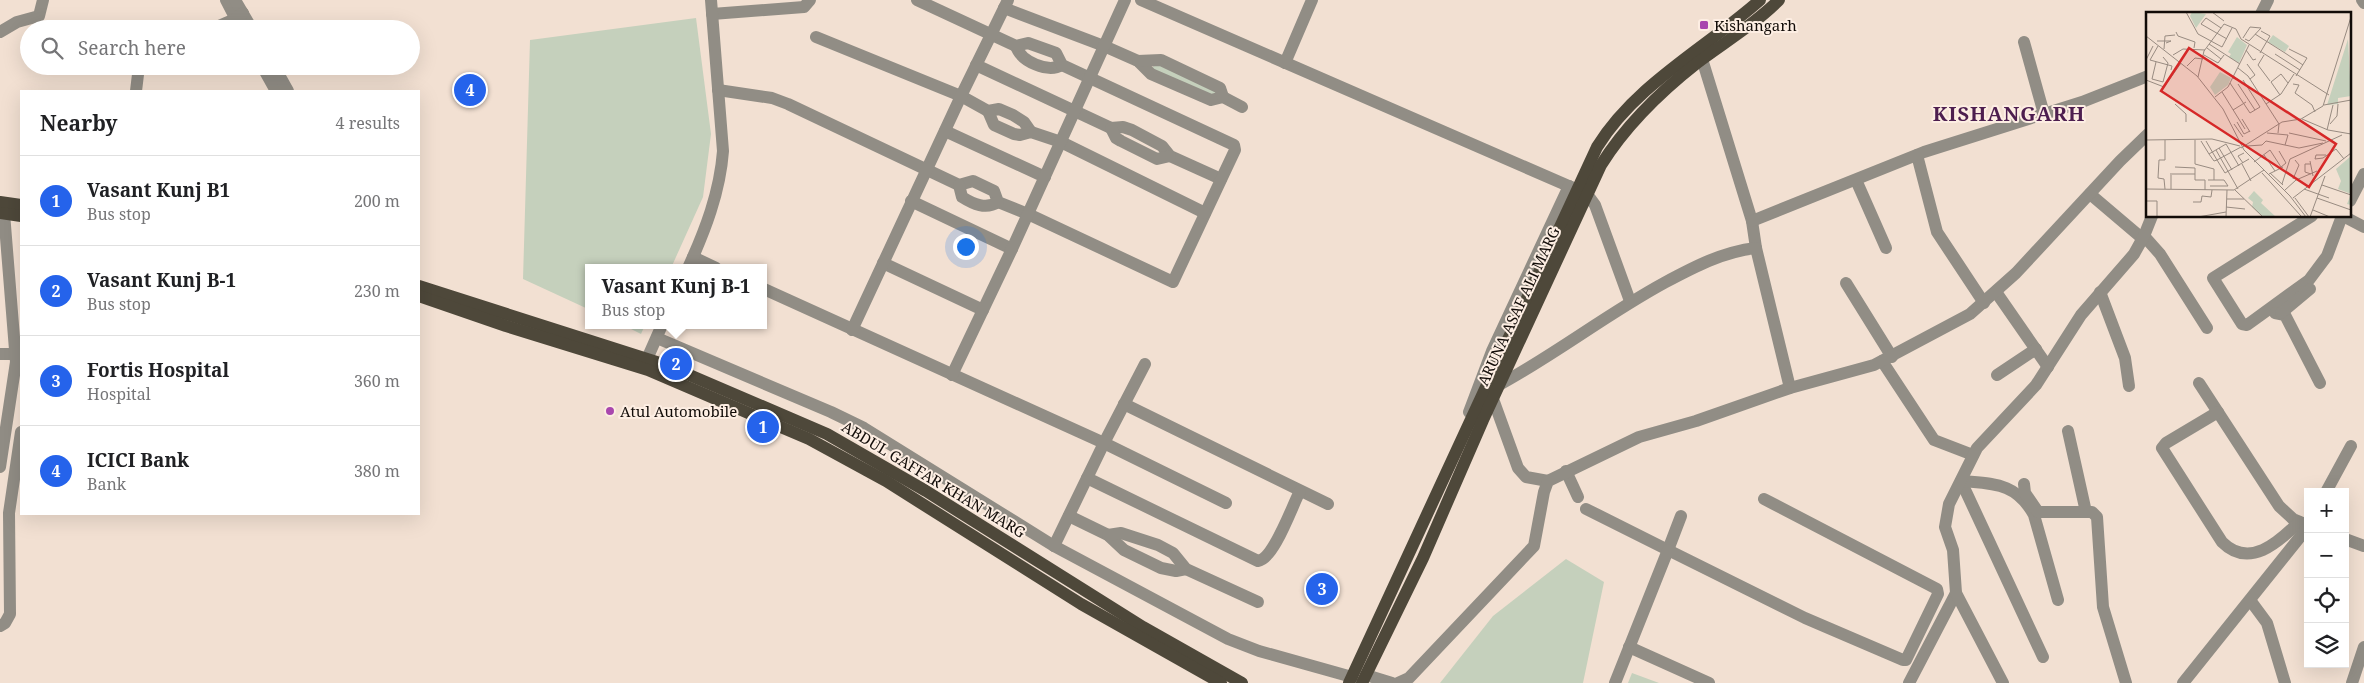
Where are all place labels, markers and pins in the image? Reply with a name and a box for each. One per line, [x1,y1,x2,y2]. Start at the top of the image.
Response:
place label: Kishangarh [1714,15,1797,35]
marker: Kishangarh [1698,19,1710,31]
pin: 4 [454,71,486,109]
pin: 2 [660,345,692,383]
place label: Atul Automobile [620,401,737,421]
marker: Atul Automobile [604,405,616,417]
pin: 1 [747,408,779,446]
pin: 3 [1306,570,1338,608]

